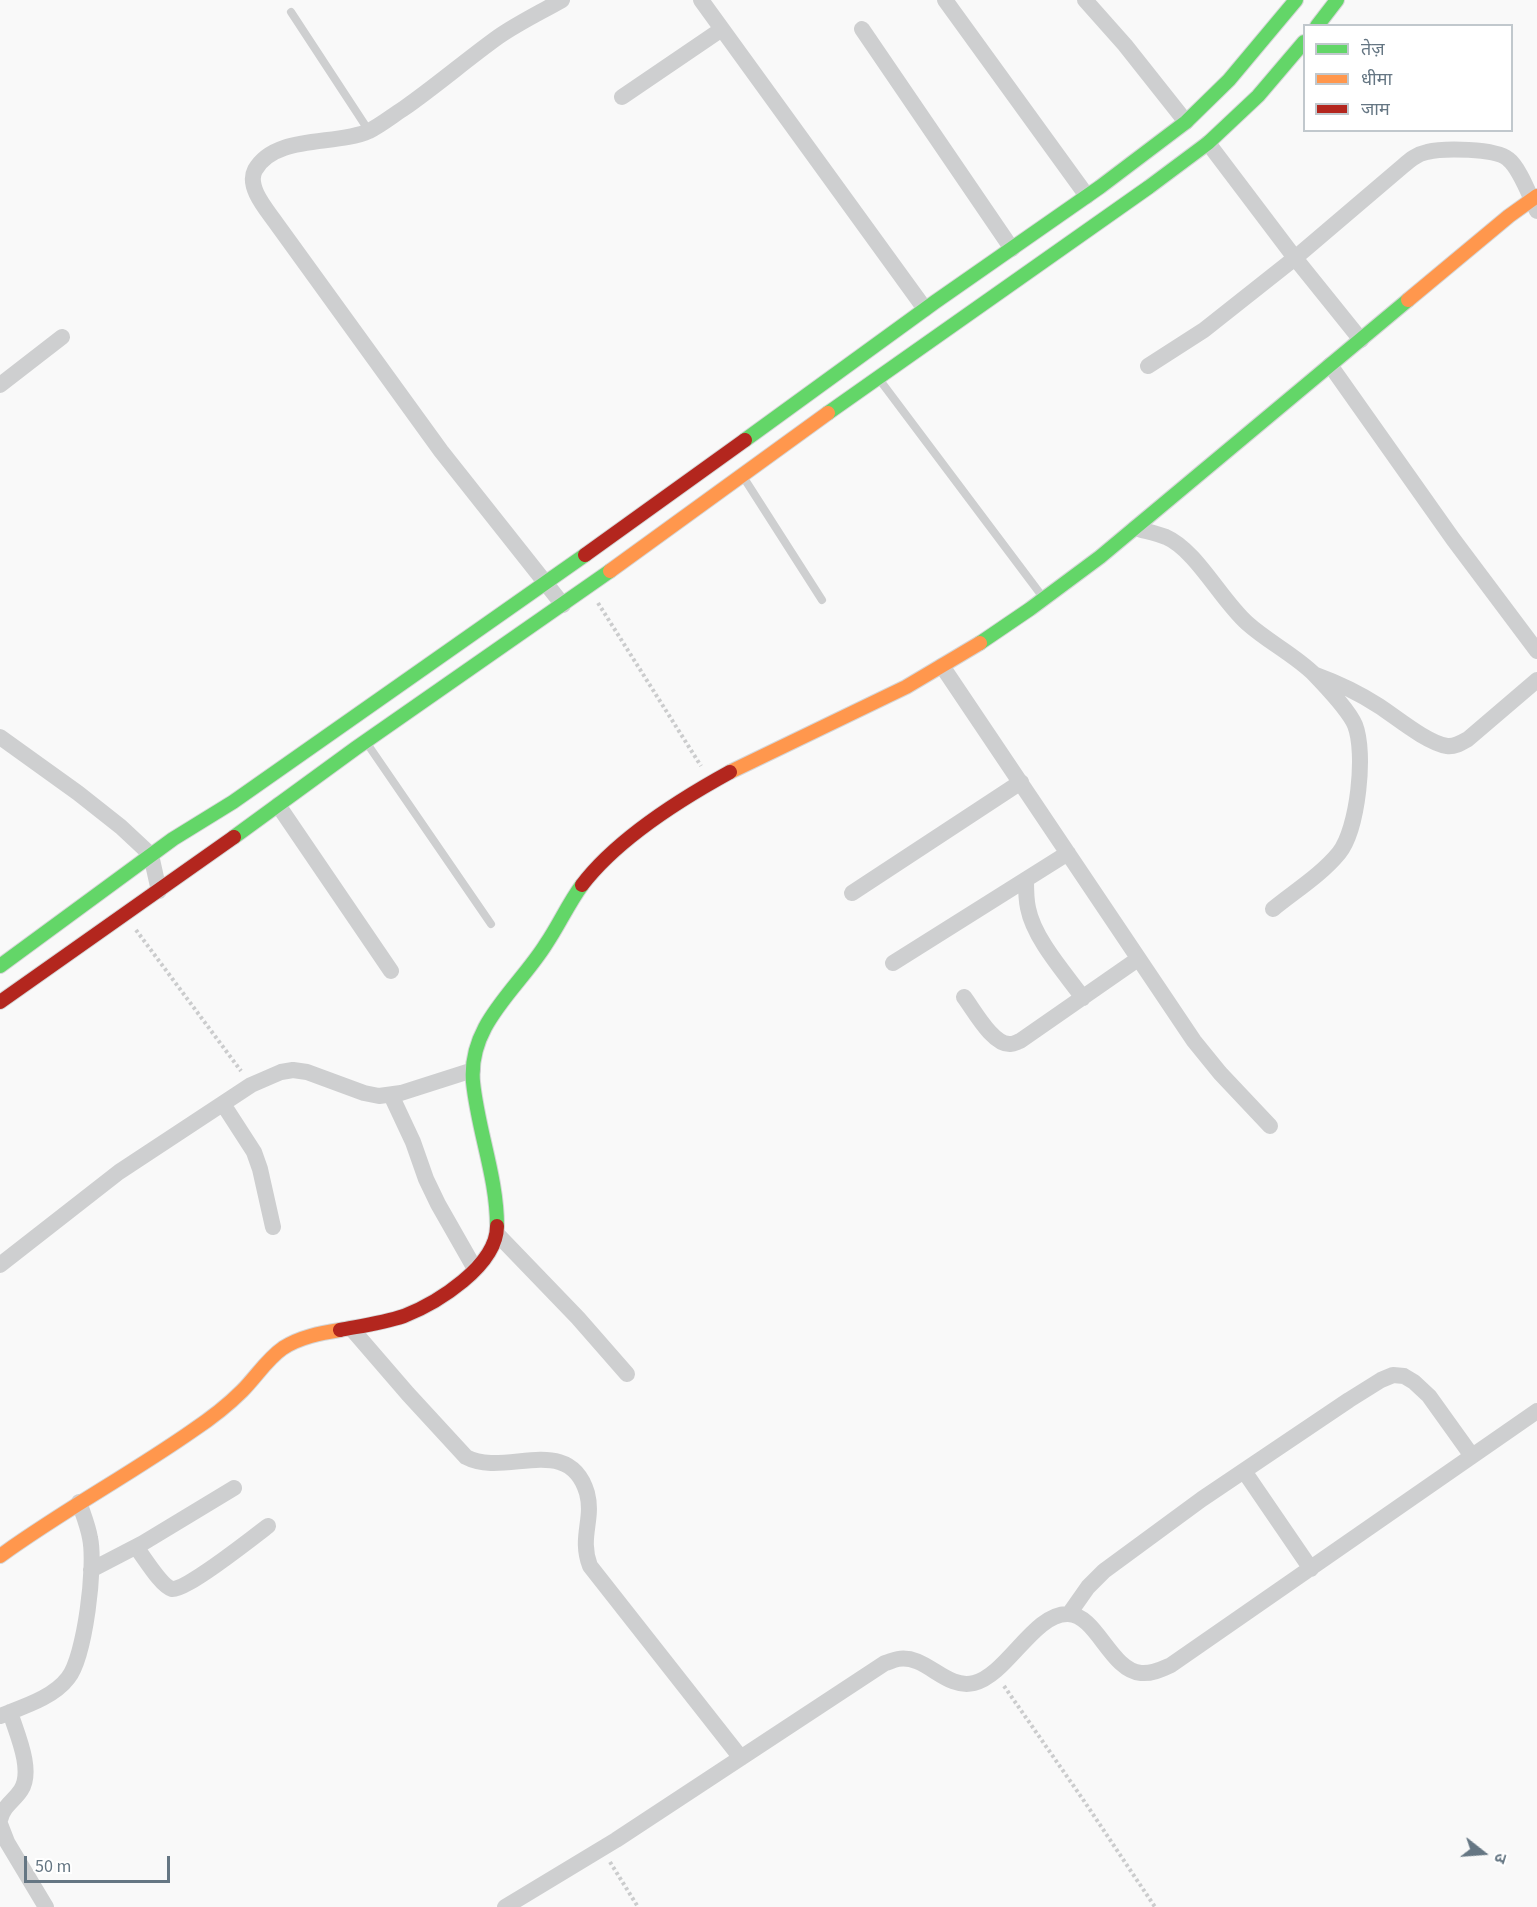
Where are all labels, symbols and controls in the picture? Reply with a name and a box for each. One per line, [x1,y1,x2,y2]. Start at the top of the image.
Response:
legend [1303,24,1513,132]
text: तेज़ [1361,37,1385,62]
text: धीमा [1361,67,1392,92]
text: जाम [1361,97,1390,122]
north arrow [1453,1823,1513,1883]
scale bar [27,1844,172,1882]
text: उ [1488,1851,1512,1866]
text: 50 m [35,1854,71,1879]

